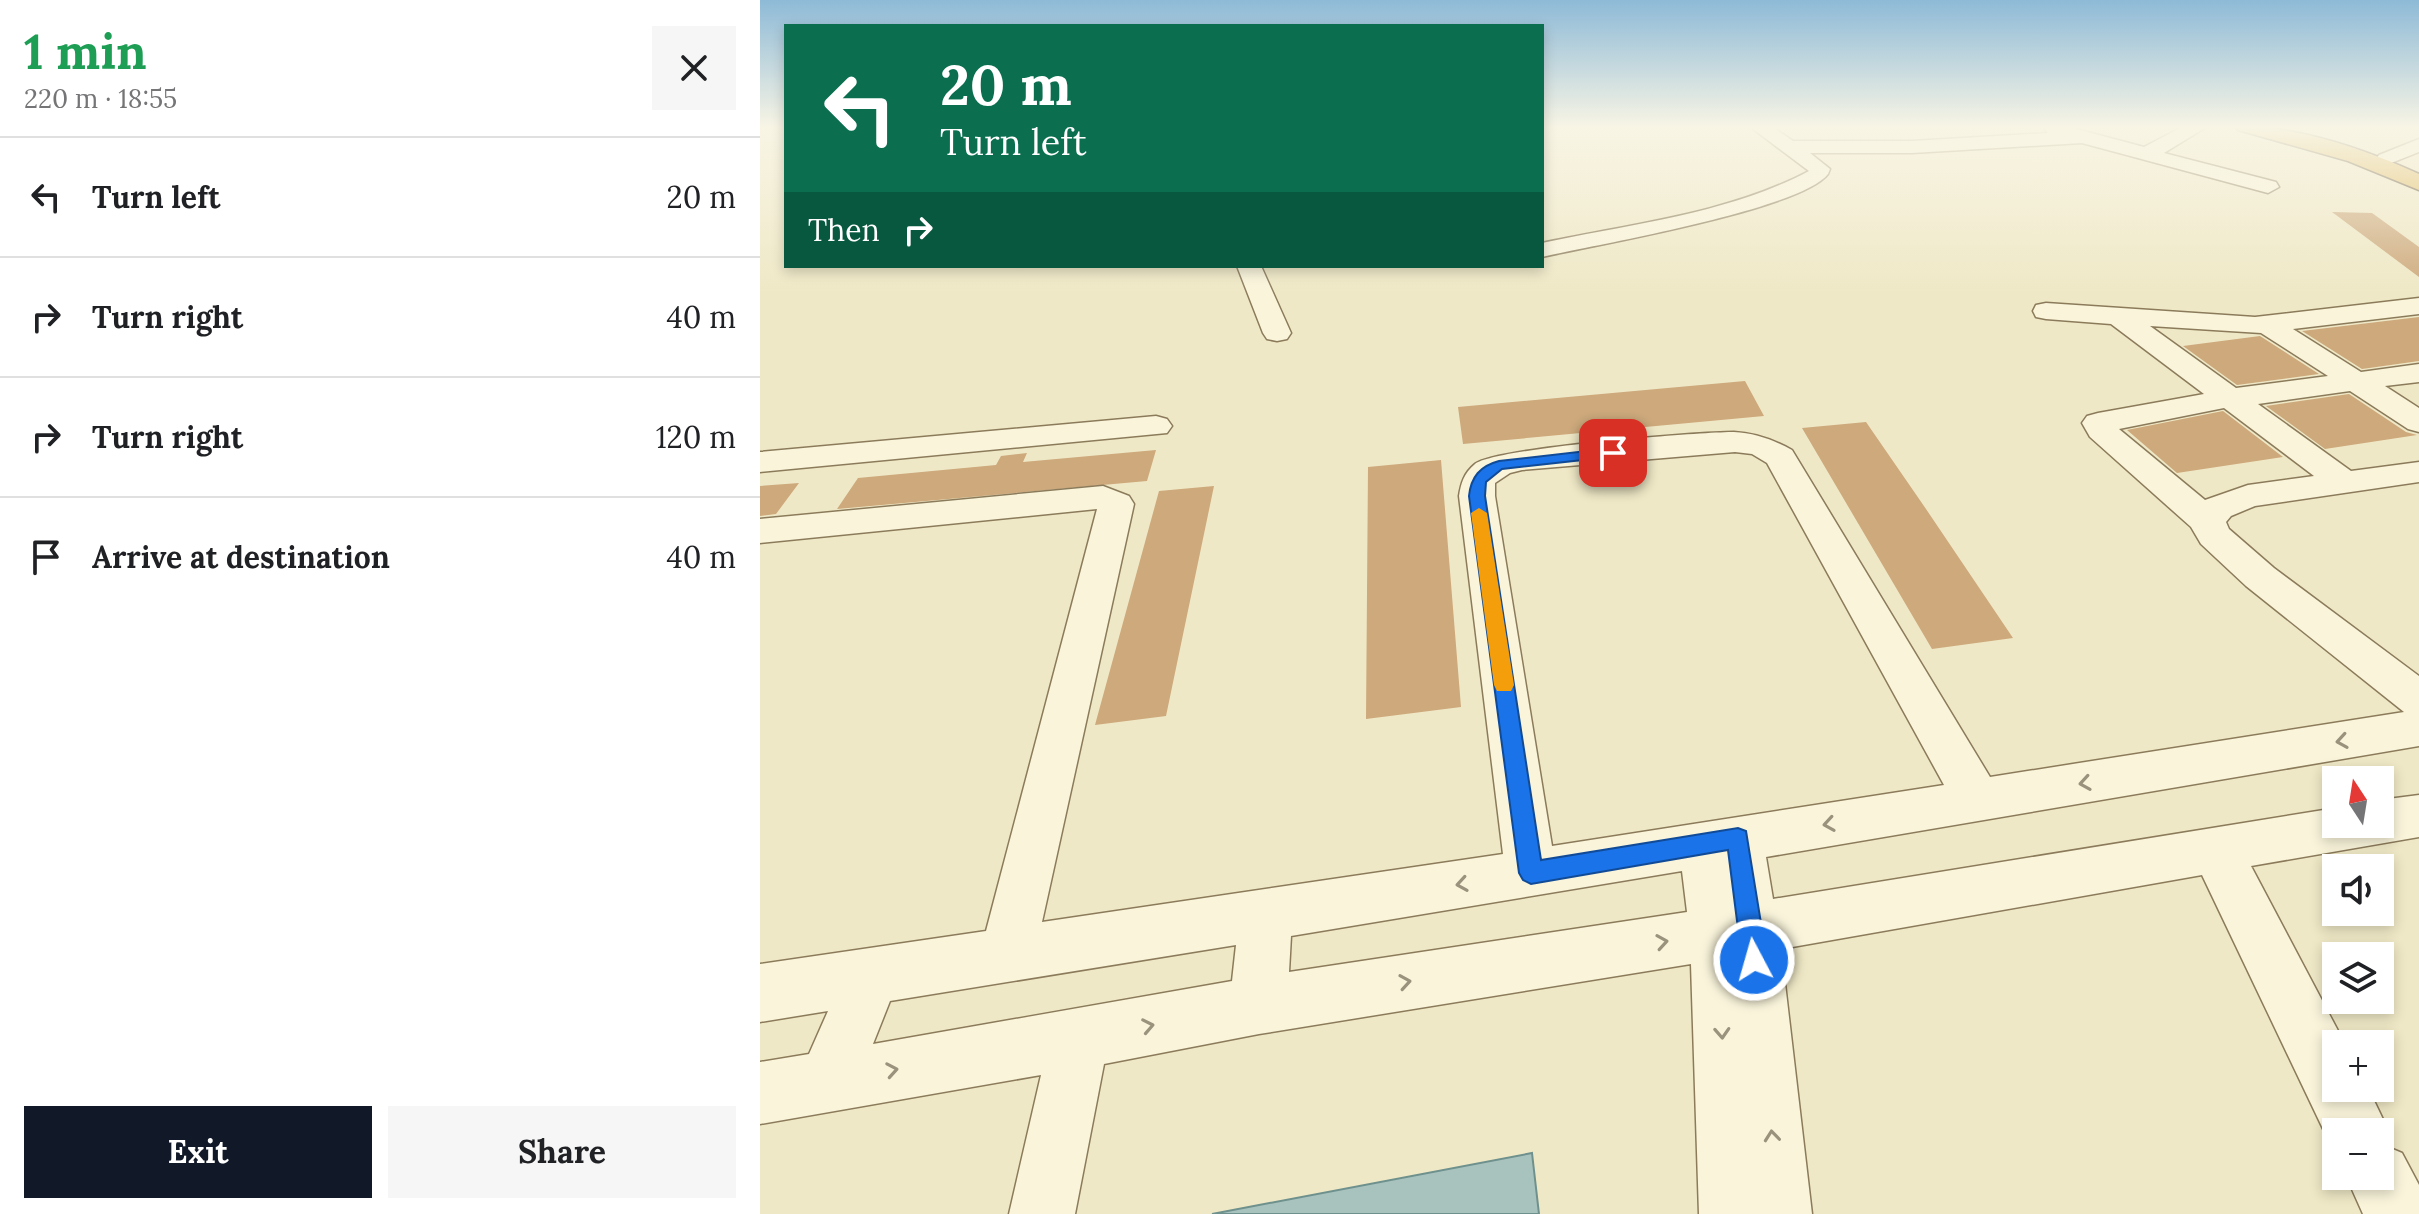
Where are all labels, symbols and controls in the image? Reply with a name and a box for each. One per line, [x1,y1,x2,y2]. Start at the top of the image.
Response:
text: 1 min [24,21,147,82]
button: close [652,26,736,110]
text: 20 m [940,49,1072,120]
icon: left [808,56,912,160]
text: 220 m · 18:55 [24,82,177,115]
text: Turn left [940,119,1087,165]
icon: left [24,175,68,219]
text: Turn left [92,178,220,216]
text: 20 m [667,178,736,216]
icon: right [896,208,940,252]
text: Then [808,211,880,249]
icon: right [24,295,68,339]
text: Turn right [92,298,243,336]
text: 40 m [666,298,736,336]
icon: right [24,415,68,459]
text: Turn right [92,418,243,456]
text: 120 m [656,418,736,456]
pin [1579,419,1647,487]
icon: arrive [1591,431,1635,475]
icon: arrive [24,535,68,579]
text: Arrive at destination [92,538,390,576]
text: 40 m [666,538,736,576]
one-way arrow [2335,732,2349,749]
north arrow [2322,766,2394,838]
map controls [2322,766,2394,1190]
one-way arrow [2079,774,2092,791]
one-way arrow [1822,815,1836,832]
button: sound [2322,854,2394,926]
one-way arrow [1455,875,1468,892]
position arrow [1712,918,1796,1002]
one-way arrow [1655,935,1668,952]
button: layers [2322,942,2394,1014]
one-way arrow [1398,974,1411,991]
one-way arrow [1142,1018,1155,1035]
one-way arrow [1714,1027,1731,1040]
button: + [2322,1030,2394,1102]
one-way arrow [885,1063,899,1080]
button: Exit [24,1106,372,1198]
button: Share [388,1106,736,1198]
button: − [2322,1118,2394,1190]
one-way arrow [1763,1129,1780,1142]

